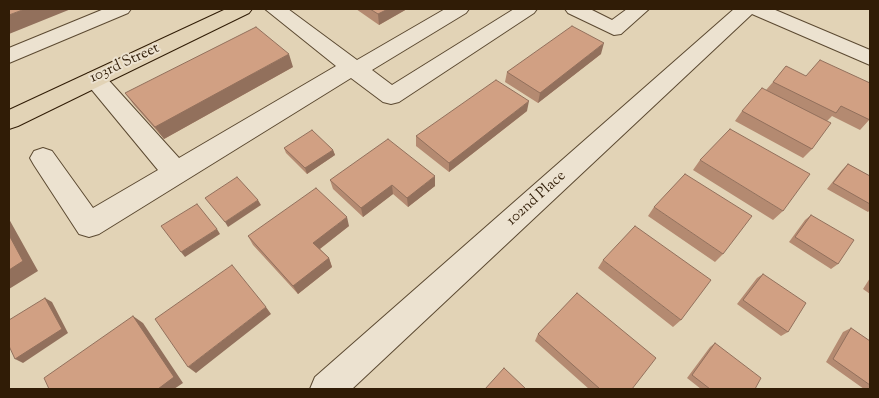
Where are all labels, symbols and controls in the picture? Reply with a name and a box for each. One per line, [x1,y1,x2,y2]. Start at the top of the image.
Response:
street label: 103rd Street [87,40,163,88]
street label: 102nd Place [504,168,570,230]

